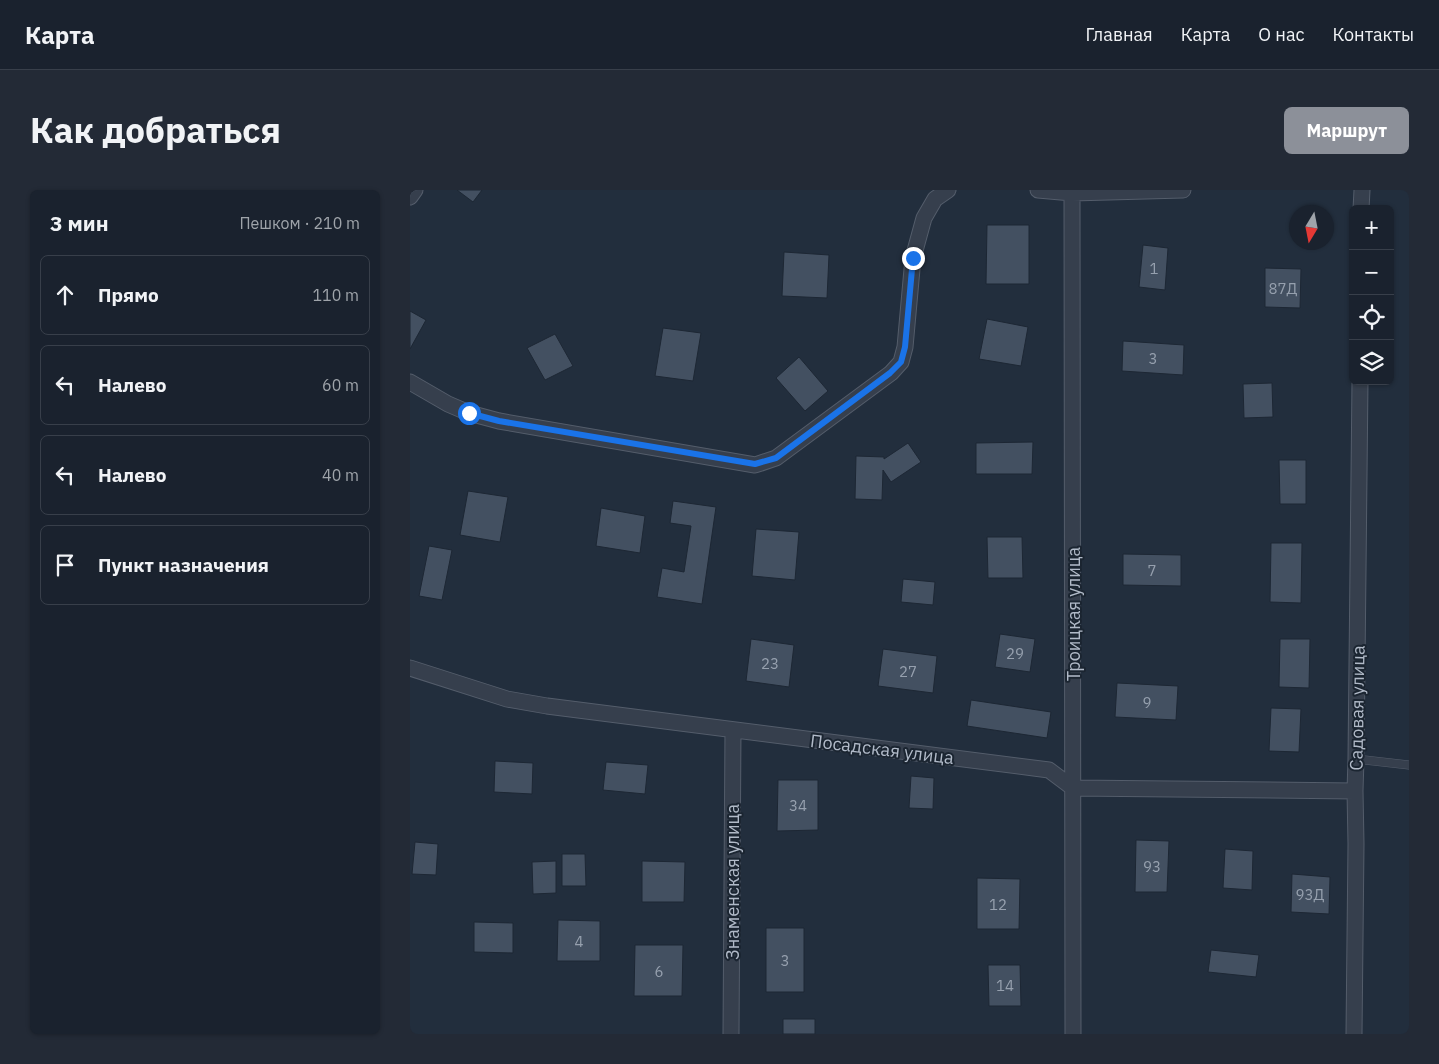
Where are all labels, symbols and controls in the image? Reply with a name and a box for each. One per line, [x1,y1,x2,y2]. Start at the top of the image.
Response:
text: Карта [25,19,95,51]
text: Главная [1085,23,1153,46]
text: Карта [1181,23,1230,46]
text: О нас [1258,23,1305,46]
text: Контакты [1333,23,1414,46]
text: Как добраться [30,107,281,153]
button: Маршрут [1284,107,1409,154]
north arrow [1289,205,1334,250]
map controls [1349,205,1394,385]
button: + [1349,205,1394,250]
text: 3 мин [50,209,109,237]
text: Пешком · 210 m [239,213,360,233]
route end [902,247,925,270]
button: − [1349,250,1394,295]
house number: 1 [1149,259,1159,278]
house number: 87Д [1269,279,1298,298]
icon: ahead [51,281,79,309]
text: Прямо [98,283,159,307]
text: 110 m [312,285,359,305]
button: locate [1349,295,1394,340]
button: layers [1349,340,1394,385]
house number: 3 [1148,349,1158,368]
icon: left [51,371,79,399]
text: Налево [98,373,167,397]
text: 60 m [322,375,359,395]
route start [458,402,481,425]
icon: left [51,461,79,489]
text: Налево [98,463,167,487]
text: 40 m [322,465,359,485]
street label: Троицкая улица [1062,546,1085,681]
icon: arrive [51,551,79,579]
text: Пункт назначения [98,553,269,577]
house number: 7 [1147,561,1157,580]
house number: 29 [1006,644,1024,663]
street label: Садовая улица [1344,645,1370,771]
house number: 23 [761,654,779,673]
house number: 27 [899,662,917,681]
house number: 9 [1142,693,1152,712]
street label: Посадская улица [809,729,955,769]
house number: 34 [789,796,807,815]
street label: Знаменская улица [721,804,744,960]
house number: 93 [1143,857,1161,876]
house number: 93Д [1296,885,1325,904]
house number: 12 [989,895,1007,914]
house number: 4 [574,932,584,951]
house number: 3 [780,951,790,970]
house number: 6 [654,962,664,981]
house number: 14 [996,976,1014,995]

